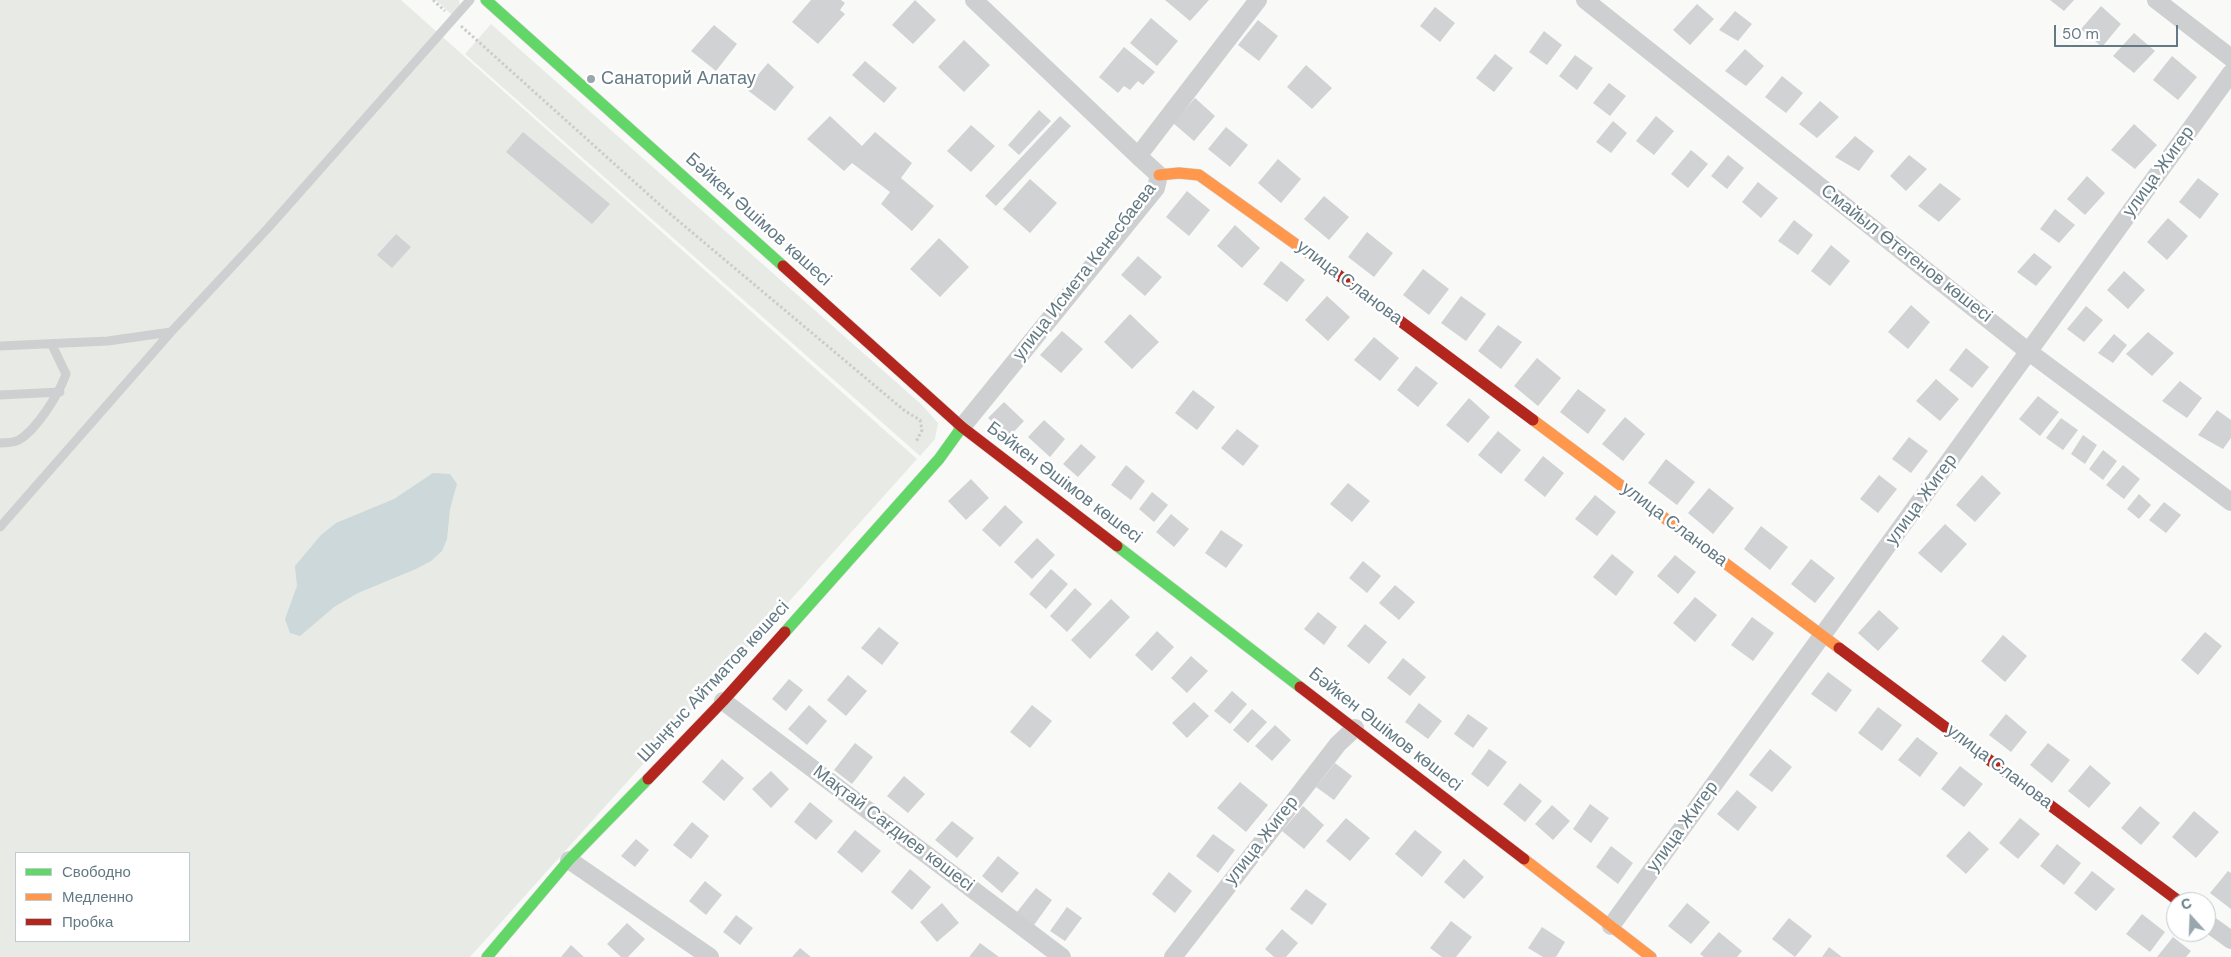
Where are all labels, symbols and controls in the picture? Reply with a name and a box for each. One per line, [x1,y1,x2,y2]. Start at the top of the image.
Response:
scale bar [2056,15,2180,47]
text: 50 m [2062,24,2099,44]
place label: Санаторий Алатау [601,68,756,90]
marker: Санаторий Алатау [585,73,597,85]
street label: улица Жигер [2119,122,2199,222]
street label: Бәйкен Әшімов көшесі [681,149,835,291]
street label: улица Исмета Кенесбаева [1009,179,1161,365]
street label: Смайыл Өтегенов көшесі [1816,180,1996,328]
street label: улица Сланова [1292,236,1406,330]
street label: Бәйкен Әшімов көшесі [982,418,1146,548]
street label: улица Жигер [1882,450,1962,550]
street label: улица Сланова [1617,478,1731,572]
street label: Шыңғыс Айтматов көшесі [634,597,794,767]
street label: Бәйкен Әшімов көшесі [1304,663,1466,797]
street label: улица Сланова [1942,720,2056,814]
street label: Мақтай Сағдиев көшесі [808,761,978,897]
street label: улица Жигер [1643,777,1723,877]
street label: улица Жигер [1221,792,1303,890]
legend [15,852,190,942]
text: Свободно [62,862,131,882]
text: Медленно [62,887,133,907]
north arrow [2166,892,2216,942]
text: С [2178,894,2194,914]
text: Пробка [62,912,113,932]

